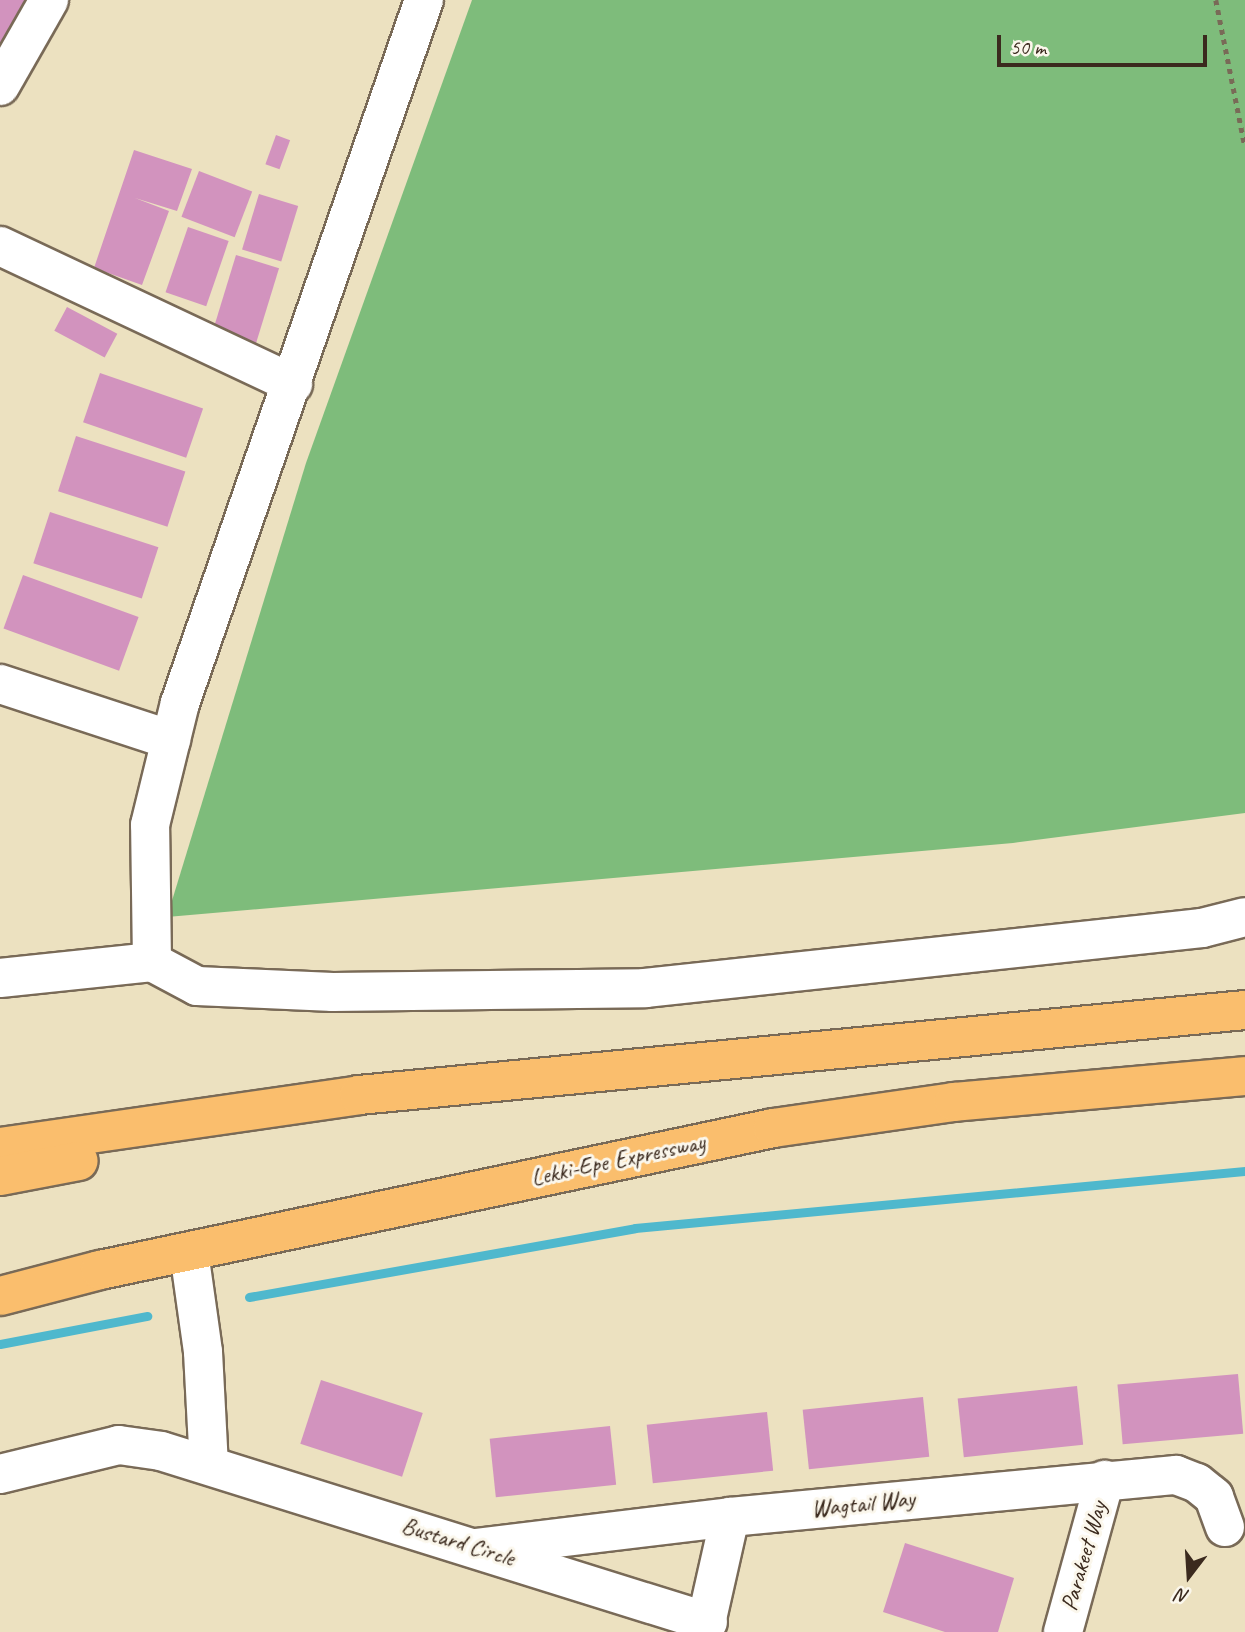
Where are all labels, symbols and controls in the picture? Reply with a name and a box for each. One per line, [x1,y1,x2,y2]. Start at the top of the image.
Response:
scale bar [1000,21,1210,65]
text: 50 m [1010,34,1046,60]
street label: Lekki-Epe Expressway [529,1128,707,1192]
street label: Wagtail Way [810,1484,916,1524]
street label: Parakeet Way [1055,1498,1113,1614]
street label: Bustard Circle [398,1511,518,1573]
north arrow [1154,1541,1224,1611]
text: N [1174,1583,1192,1609]

